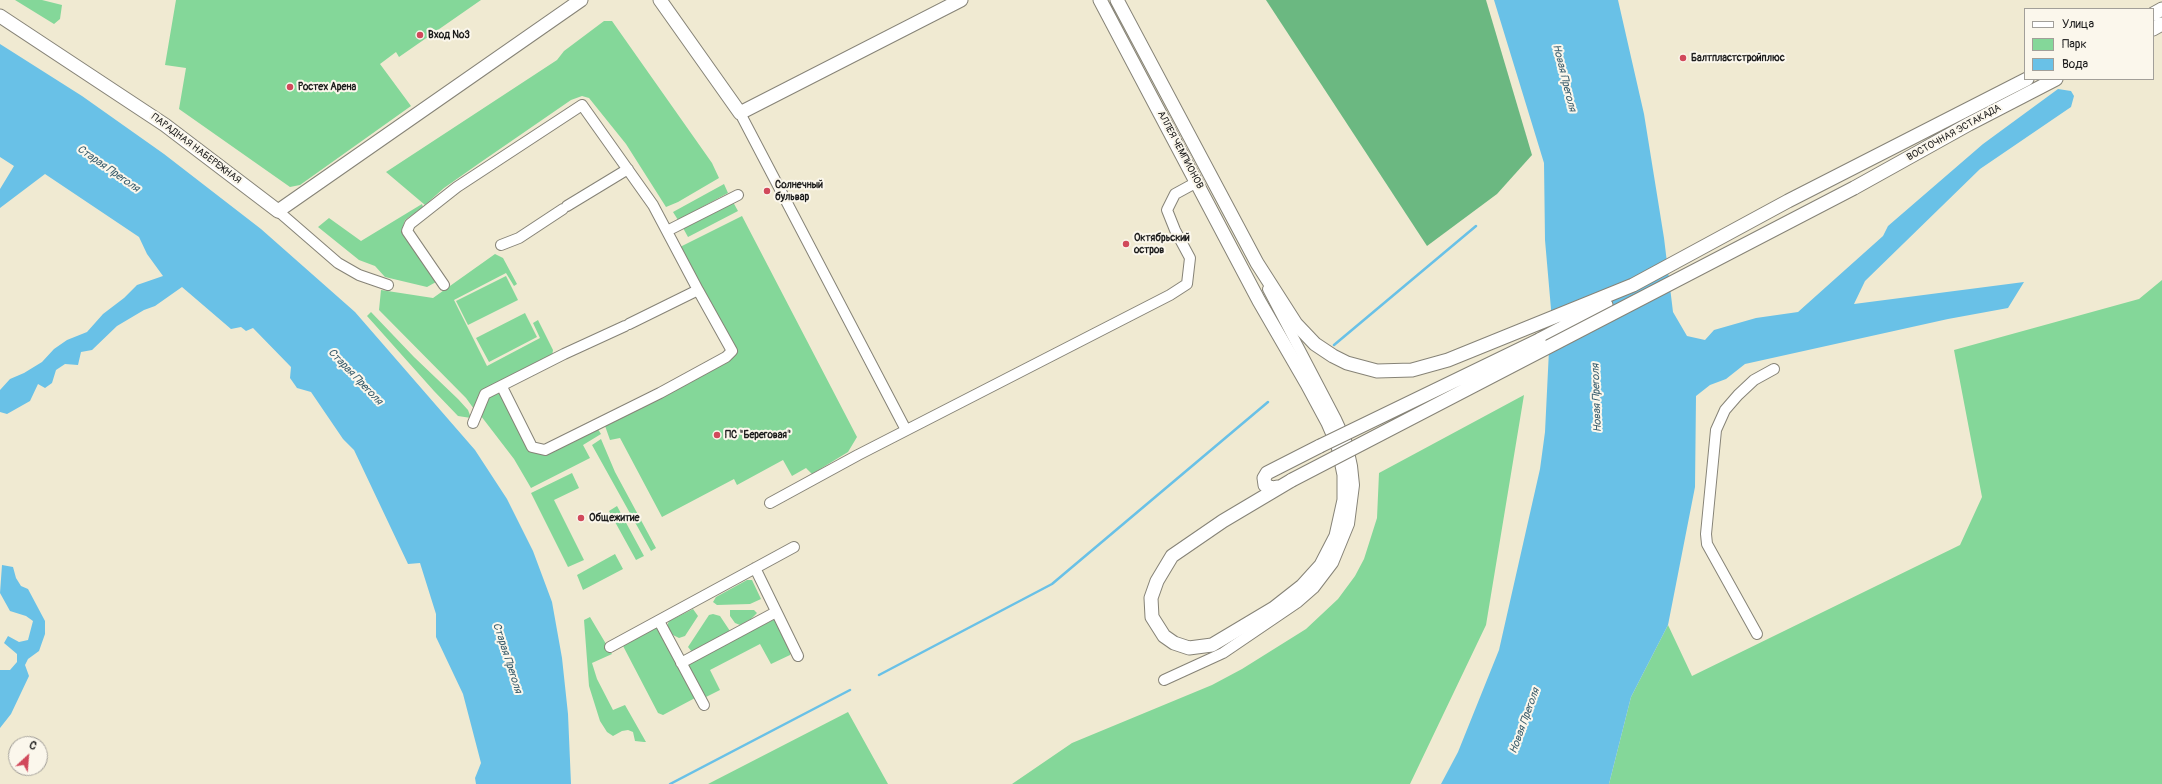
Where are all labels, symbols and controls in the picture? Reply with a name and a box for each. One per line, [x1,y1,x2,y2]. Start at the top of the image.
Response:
legend [2024,8,2154,80]
text: Улица [2062,17,2094,32]
place label: Вход №3 [428,29,470,41]
marker: Вход №3 [415,30,425,40]
text: Парк [2062,37,2087,52]
water label: Новая Преголя [1549,43,1579,113]
place label: Балтпластстройплюс [1691,52,1785,64]
marker: Балтпластстройплюс [1678,53,1688,63]
text: Вода [2062,57,2088,72]
place label: Ростех Арена [298,81,356,93]
marker: Ростех Арена [285,82,295,92]
street label: ВОСТОЧНАЯ ЭСТАКАДА [1905,102,2003,164]
street label: АЛЛЕЯ ЧЕМПИОНОВ [1154,109,1206,191]
street label: ПАРАДНАЯ НАБЕРЕЖНАЯ [149,111,243,187]
water label: Старая Преголя [74,143,142,195]
place label: Солнечный бульвар [775,179,823,202]
marker: Солнечный бульвар [762,186,772,196]
place label: Октябрьский остров [1134,232,1190,256]
marker: Октябрьский остров [1121,239,1131,249]
water label: Старая Преголя [325,346,385,408]
water label: Новая Преголя [1589,363,1605,433]
place label: ПС "Береговая" [725,429,791,441]
marker: ПС "Береговая" [712,430,722,440]
place label: Общежитие [589,512,639,524]
marker: Общежитие [576,513,586,523]
water label: Старая Преголя [489,621,525,695]
water label: Новая Преголя [1507,686,1543,756]
north arrow [8,736,48,776]
text: С [27,738,39,753]

